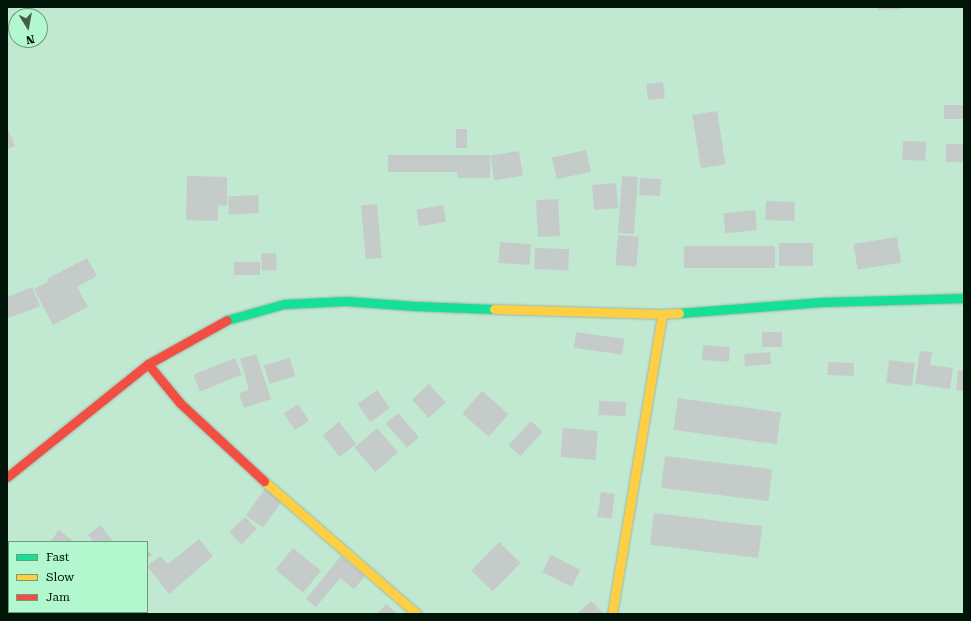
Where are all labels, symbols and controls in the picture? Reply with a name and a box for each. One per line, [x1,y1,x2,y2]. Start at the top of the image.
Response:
north arrow [8,8,48,48]
text: N [25,32,36,46]
legend [8,541,148,613]
text: Fast [46,550,69,564]
text: Slow [46,570,74,584]
text: Jam [46,590,70,604]

